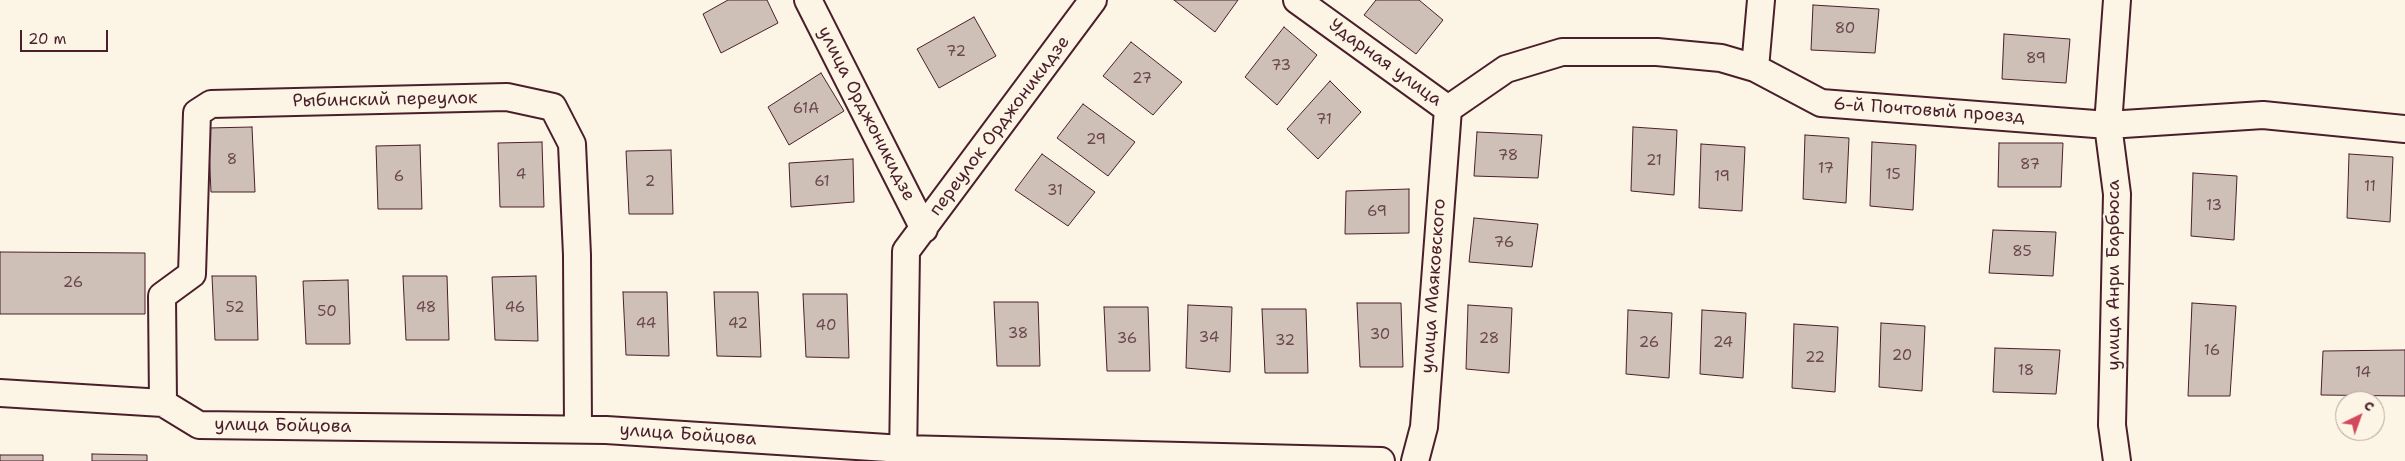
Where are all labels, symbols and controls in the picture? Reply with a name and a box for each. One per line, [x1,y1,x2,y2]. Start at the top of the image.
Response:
street label: Ударная улица [1324,15,1446,111]
scale bar [22,20,110,52]
house number: 80 [1835,20,1855,38]
street label: улица Орджоникидзе [813,23,919,205]
text: 20 m [28,29,67,49]
street label: переулок Орджоникидзе [925,32,1075,220]
house number: 72 [946,43,966,61]
house number: 89 [2026,50,2046,68]
house number: 73 [1271,57,1291,75]
house number: 27 [1132,70,1152,88]
street label: Рыбинский переулок [292,88,478,112]
street label: 6-й Почтовый проезд [1832,94,2026,128]
house number: 61А [793,100,819,118]
house number: 71 [1316,111,1332,129]
house number: 29 [1086,131,1106,149]
house number: 78 [1498,147,1518,165]
house number: 8 [227,151,237,169]
house number: 21 [1646,152,1662,170]
house number: 87 [2020,156,2040,174]
house number: 17 [1818,160,1834,178]
house number: 4 [516,166,526,184]
house number: 15 [1885,166,1901,184]
house number: 6 [394,168,404,186]
house number: 19 [1714,168,1730,186]
house number: 2 [645,173,655,191]
house number: 61 [814,173,830,191]
house number: 11 [2364,178,2376,196]
street label: улица Анри Барбюса [2103,179,2125,371]
house number: 31 [1047,182,1063,200]
house number: 13 [2206,197,2222,215]
street label: улица Маяковского [1417,198,1451,374]
house number: 69 [1367,203,1387,221]
house number: 76 [1494,234,1514,252]
house number: 85 [2012,243,2032,261]
house number: 26 [63,274,83,292]
house number: 52 [226,299,244,317]
house number: 48 [416,299,436,317]
house number: 46 [505,299,525,317]
house number: 50 [317,303,337,321]
house number: 44 [636,315,656,333]
house number: 42 [728,315,748,333]
house number: 40 [816,317,836,335]
house number: 38 [1008,325,1028,343]
house number: 30 [1370,326,1390,344]
house number: 34 [1199,329,1219,347]
house number: 36 [1117,330,1137,348]
house number: 28 [1479,330,1499,348]
house number: 32 [1275,332,1295,350]
house number: 26 [1639,334,1659,352]
house number: 24 [1713,334,1733,352]
house number: 16 [2204,342,2220,360]
house number: 20 [1892,347,1912,365]
house number: 22 [1805,349,1825,367]
house number: 18 [2018,362,2034,380]
house number: 14 [2355,364,2371,382]
north arrow [2335,391,2385,441]
text: С [2360,396,2379,415]
street label: улица Бойцова [214,414,352,438]
street label: улица Бойцова [619,419,757,451]

